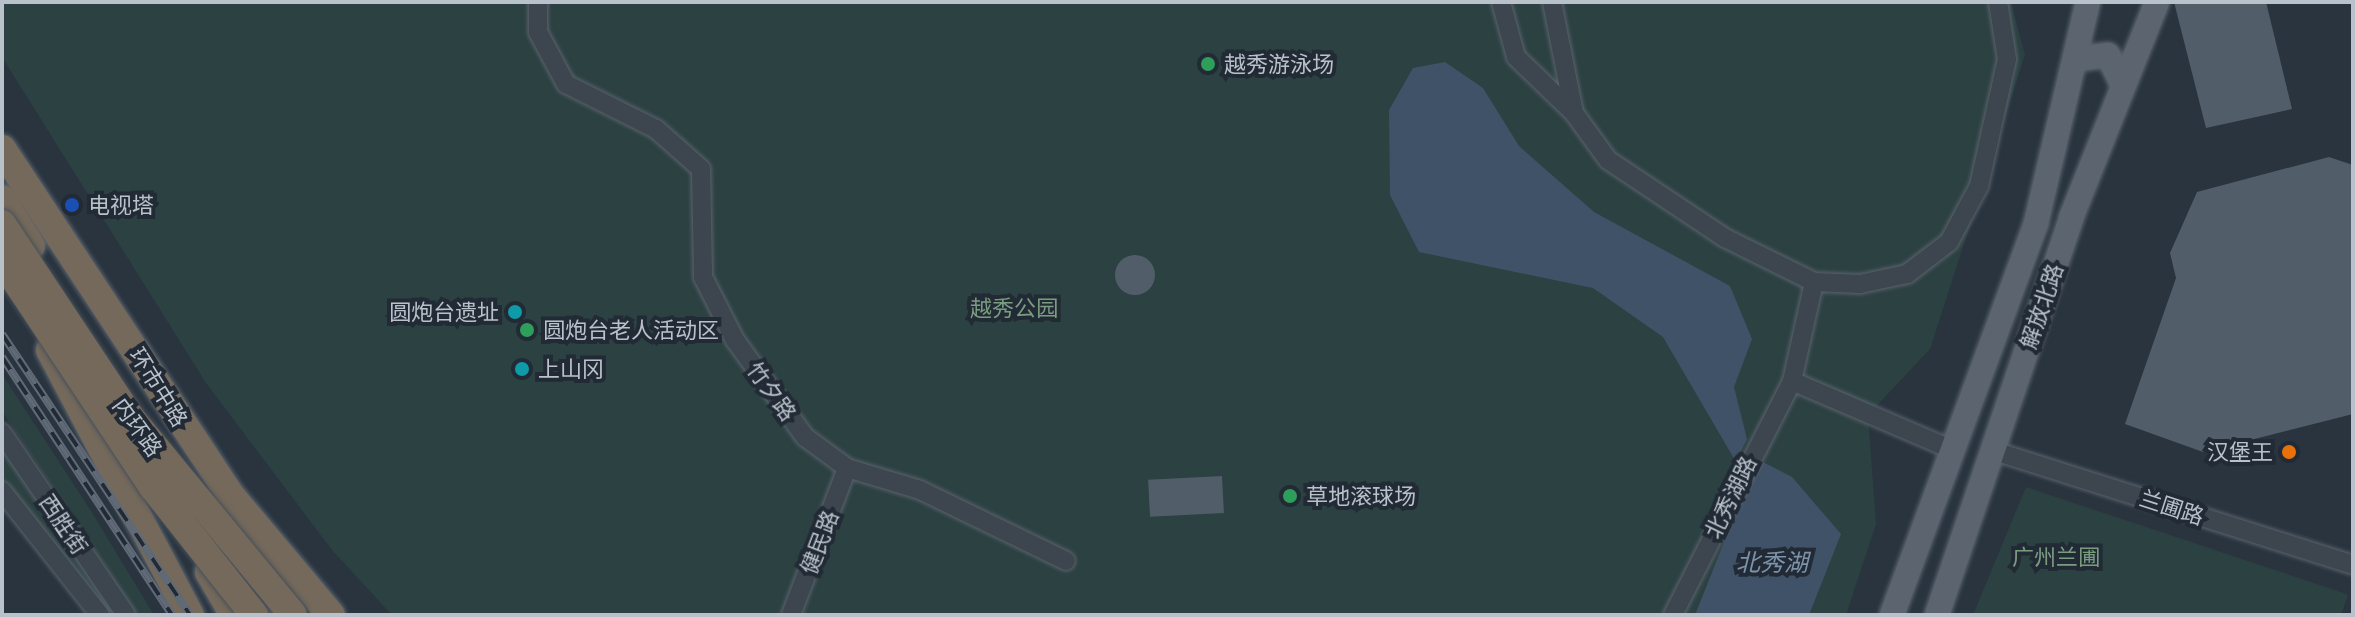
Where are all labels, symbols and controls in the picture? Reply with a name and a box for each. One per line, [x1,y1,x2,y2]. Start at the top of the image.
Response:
place label: 越秀游泳场 [1224,51,1334,77]
marker: 越秀游泳场 [1199,55,1217,73]
place label: 电视塔 [88,192,154,218]
marker: 电视塔 [63,196,81,214]
street label: 解放北路 [2014,260,2068,352]
park label: 越秀公园 [970,295,1058,321]
place label: 圆炮台遗址 [389,299,499,325]
marker: 圆炮台遗址 [506,303,524,321]
place label: 圆炮台老人活动区 [543,317,719,343]
marker: 圆炮台老人活动区 [518,321,536,339]
street label: 环市中路 [124,343,194,431]
place label: 上山冈 [538,356,604,382]
street label: 竹夕路 [742,357,802,425]
marker: 上山冈 [513,360,531,378]
street label: 内环路 [108,393,168,461]
place label: 汉堡王 [2207,439,2273,465]
marker: 汉堡王 [2280,443,2298,461]
street label: 北秀湖路 [1699,452,1761,542]
place label: 草地滚球场 [1306,483,1416,509]
street label: 兰圃路 [2137,484,2207,530]
marker: 草地滚球场 [1281,487,1299,505]
street label: 西胜街 [35,489,93,559]
street label: 健民路 [795,506,843,578]
park label: 广州兰圃 [2012,544,2100,570]
water label: 北秀湖 [1736,549,1808,577]

